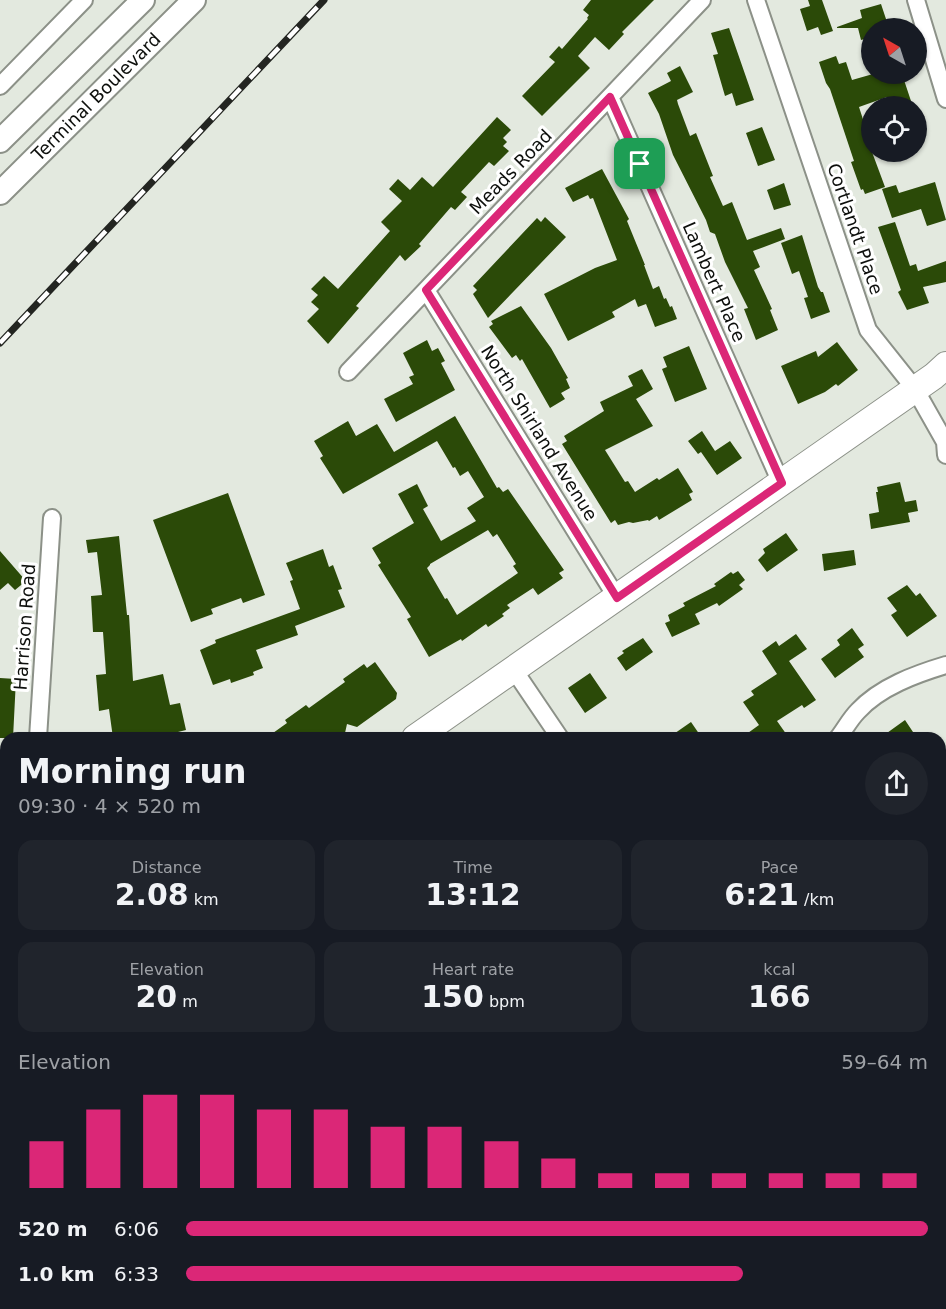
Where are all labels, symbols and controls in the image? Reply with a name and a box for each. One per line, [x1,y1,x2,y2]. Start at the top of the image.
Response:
north arrow [861,18,927,84]
map controls [861,18,927,162]
street label: Terminal Boulevard [27,28,165,166]
button: locate [861,96,927,162]
street label: Meads Road [465,125,556,218]
pin [614,138,665,189]
icon: arrive [623,147,656,180]
street label: Cortlandt Place [823,160,888,297]
street label: Lambert Place [679,219,750,345]
street label: North Shirland Avenue [477,341,602,524]
street label: Harrison Road [10,563,39,691]
text: Morning run [18,752,246,791]
button: share [865,752,928,815]
text: 09:30 · 4 × 520 m [18,794,201,818]
text: Distance [132,858,202,877]
text: Time [453,858,493,877]
text: Pace [761,858,798,877]
text: 2.08 [115,877,189,912]
text: 13:12 [425,877,521,912]
text: 6:21 [724,877,799,912]
text: km [189,890,219,909]
text: /km [799,890,834,909]
text: Elevation [130,960,204,979]
text: Heart rate [432,960,514,979]
text: kcal [763,960,795,979]
text: 20 [135,979,177,1014]
text: 150 [421,979,484,1014]
text: 166 [748,979,811,1014]
text: m [177,992,198,1011]
text: bpm [484,992,525,1011]
text: Elevation [18,1050,111,1074]
text: 59–64 m [841,1050,928,1074]
text: 520 m [18,1217,88,1241]
text: 6:06 [114,1217,159,1241]
text: 1.0 km [18,1262,95,1286]
text: 6:33 [114,1262,159,1286]

